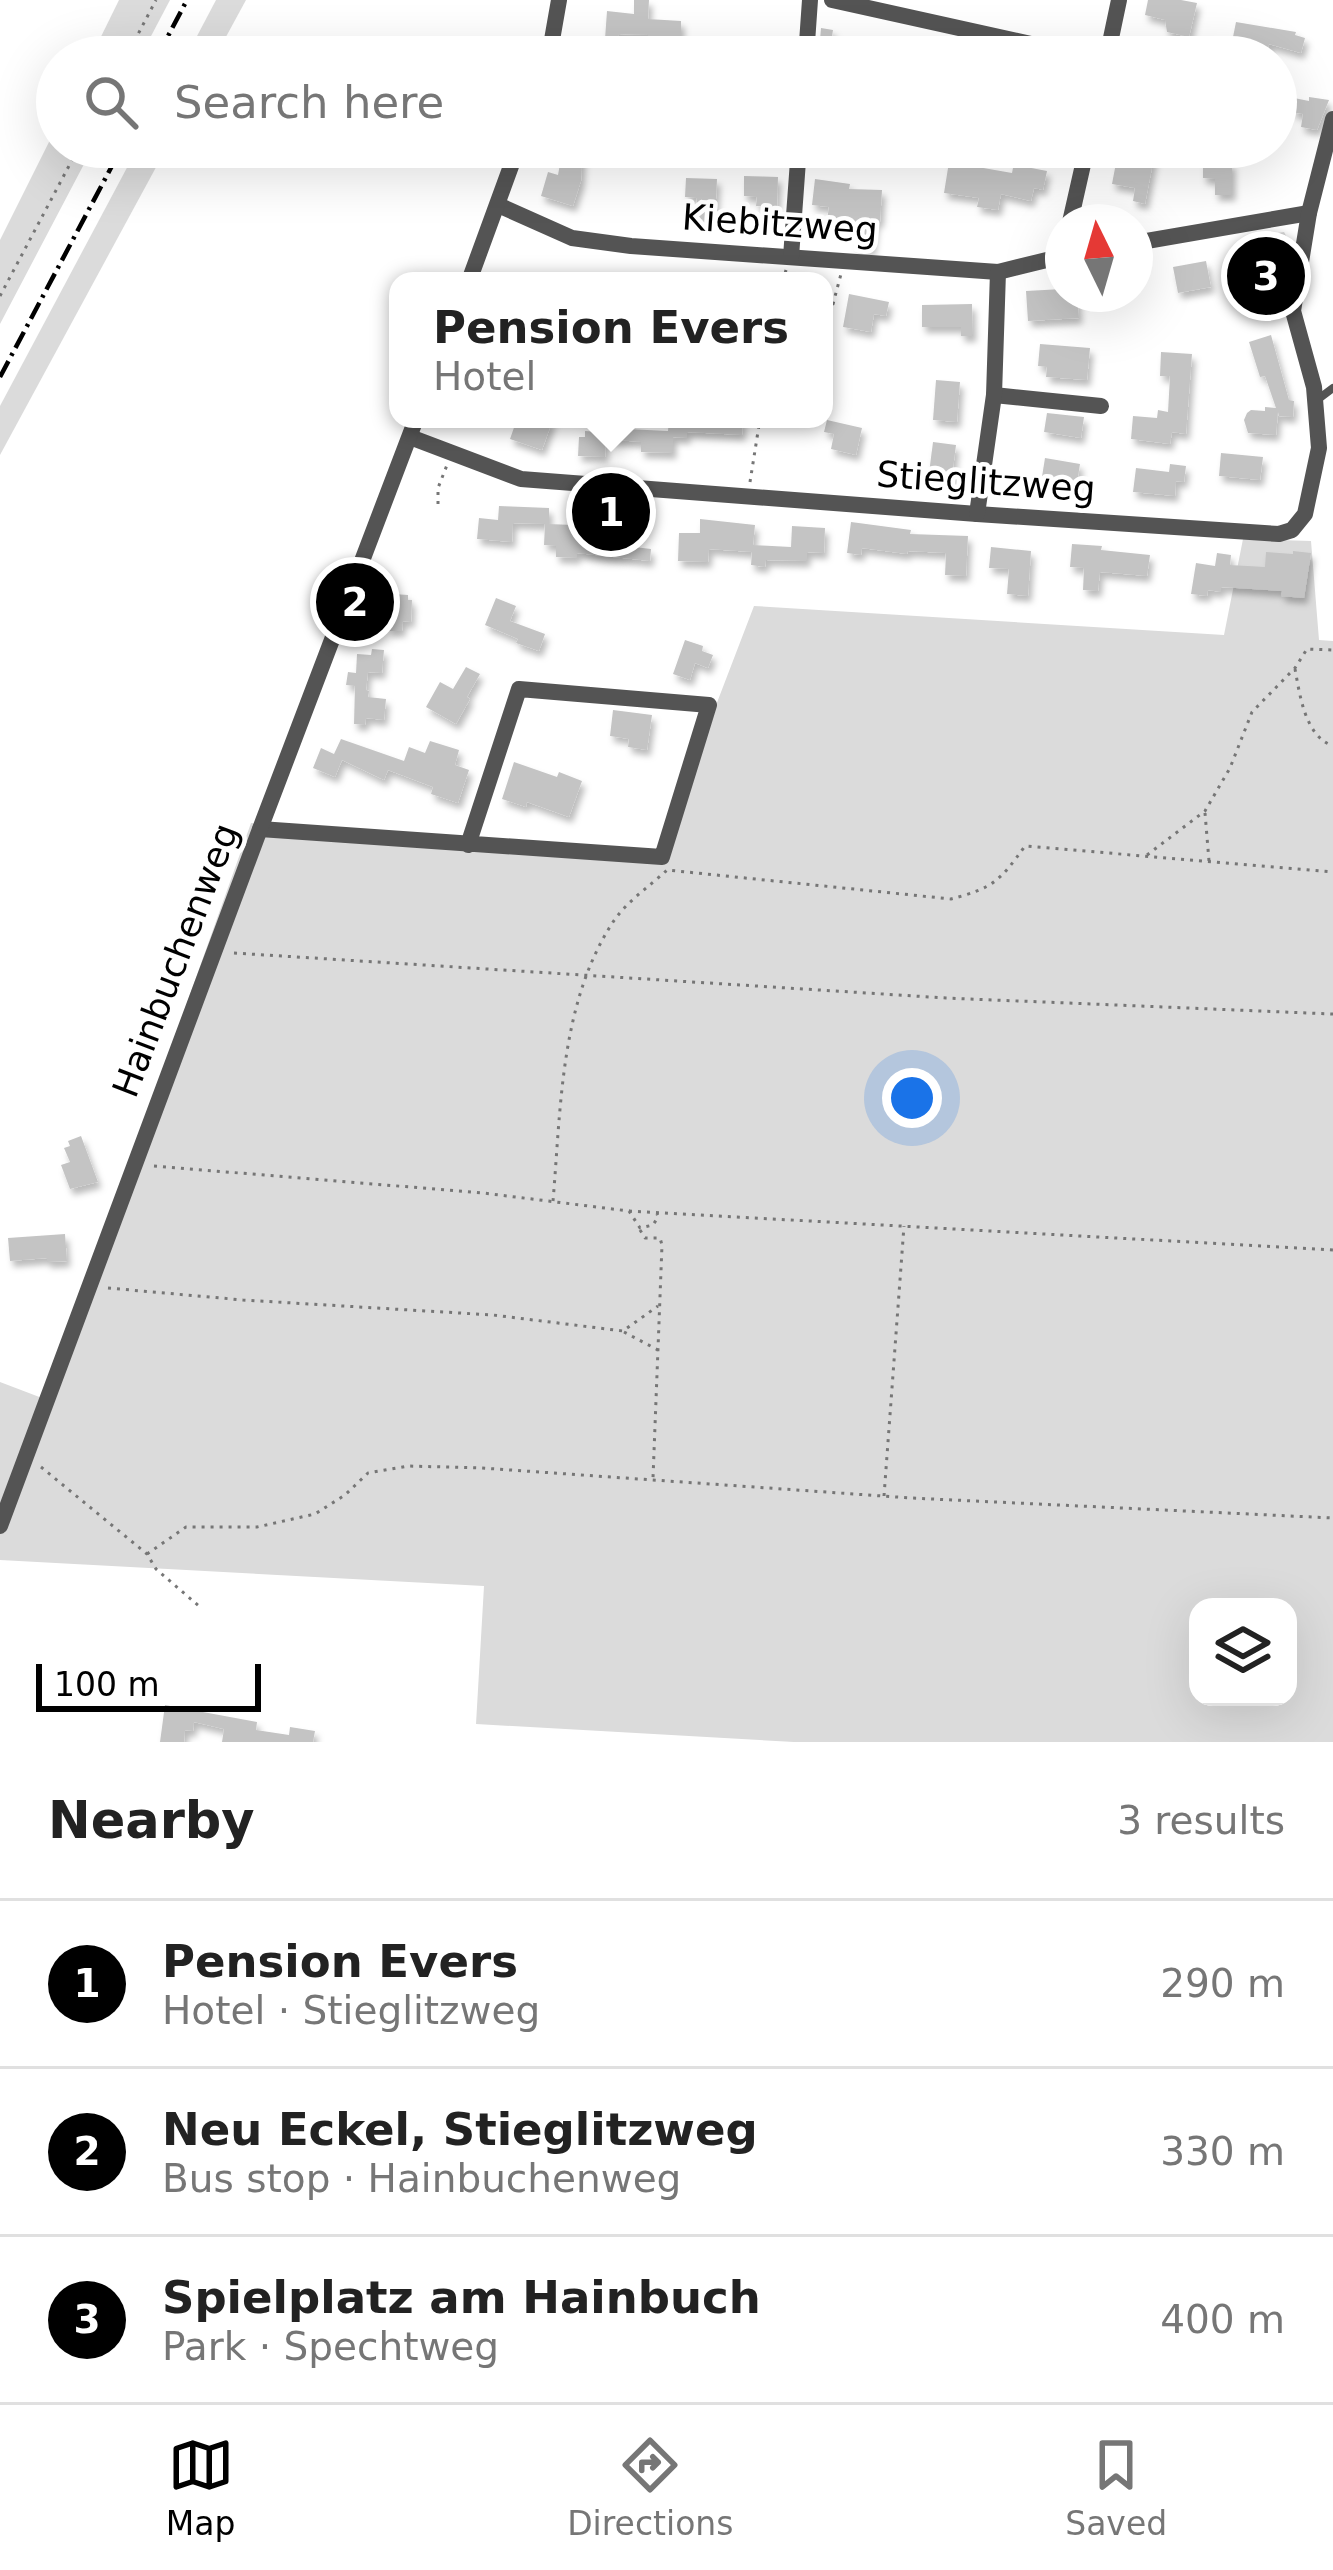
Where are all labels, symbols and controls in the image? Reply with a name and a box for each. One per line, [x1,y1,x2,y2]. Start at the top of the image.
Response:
search box [36,36,1297,168]
icon: search [78,69,144,135]
text: Search here [174,76,444,129]
street label: Kiebitzweg [681,196,879,251]
north arrow [1045,204,1153,312]
pin: 3 [1227,231,1305,321]
popup [389,272,833,428]
text: Pension Evers [433,301,789,354]
text: Hotel [433,354,536,399]
street label: Stieglitzweg [875,453,1097,510]
pin: 1 [572,467,650,557]
pin: 2 [316,557,394,647]
street label: Hainbuchenweg [104,818,247,1103]
your location [882,1068,942,1128]
map controls [1189,1598,1297,1706]
button: layers [1189,1598,1297,1706]
scale bar [36,1658,261,1711]
text: 100 m [54,1665,160,1704]
text: Nearby [48,1791,255,1850]
text: 3 results [1117,1798,1285,1843]
text: Pension Evers [162,1935,518,1988]
text: 1 [73,1961,101,2006]
text: 290 m [1160,1961,1285,2006]
text: Hotel · Stieglitzweg [162,1988,540,2033]
text: Neu Eckel, Stieglitzweg [162,2103,758,2156]
text: 2 [73,2129,101,2174]
text: 330 m [1160,2129,1285,2174]
text: Bus stop · Hainbuchenweg [162,2156,681,2201]
text: Spielplatz am Hainbuch [162,2271,761,2324]
text: 3 [73,2297,101,2342]
text: 400 m [1160,2297,1285,2342]
text: Park · Spechtweg [162,2324,499,2369]
tab: Map [166,2432,236,2543]
tab: Directions [567,2432,733,2543]
tab: Saved [1065,2432,1167,2543]

